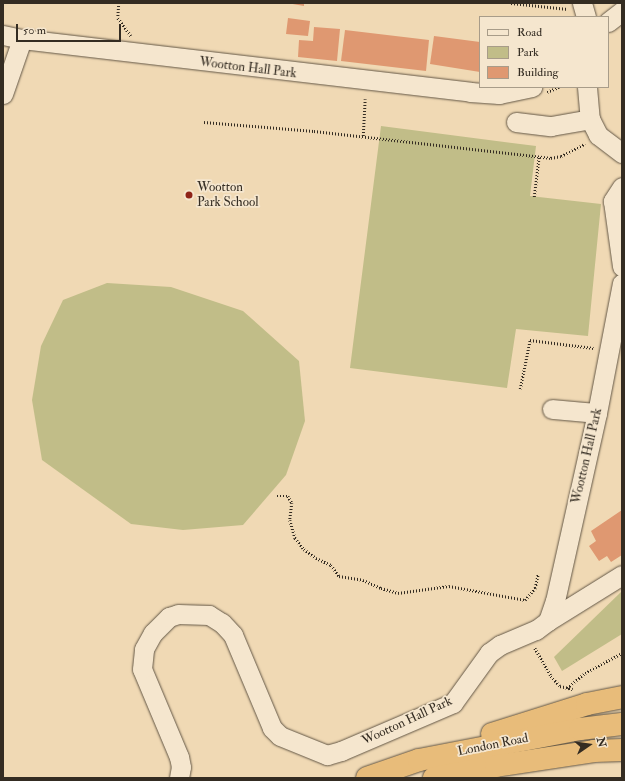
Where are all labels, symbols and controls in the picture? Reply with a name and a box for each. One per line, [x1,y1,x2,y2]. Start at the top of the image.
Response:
scale bar [18,16,123,42]
legend [479,16,609,88]
text: 50 m [23,23,46,38]
text: Road [517,25,542,40]
text: Park [517,45,539,60]
street label: Wootton Hall Park [199,54,297,82]
text: Building [517,65,558,80]
place label: Wootton Park School [197,180,258,211]
marker: Wootton Park School [184,190,194,200]
street label: Wootton Hall Park [568,407,606,505]
street label: Wootton Hall Park [359,693,455,749]
north arrow [569,725,609,765]
street label: London Road [456,731,530,759]
text: N [594,736,609,748]

